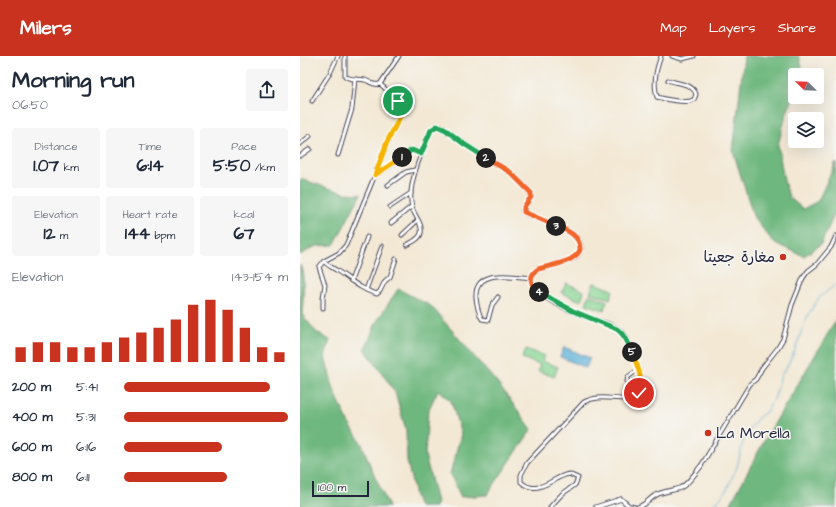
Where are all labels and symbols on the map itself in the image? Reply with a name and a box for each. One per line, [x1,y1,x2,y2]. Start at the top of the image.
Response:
north arrow [788,68,824,104]
pin [381,84,415,118]
pin: 1 [392,147,412,167]
pin: 2 [476,148,496,168]
pin: 3 [546,216,566,236]
place label: مغارة جعيتا [704,247,775,268]
marker: مغارة جعيتا [778,252,788,262]
pin: 4 [529,282,549,302]
pin: 5 [622,342,642,362]
pin [622,376,656,410]
place label: La Morella [716,423,790,444]
marker: La Morella [703,428,713,438]
scale bar [312,479,369,498]

